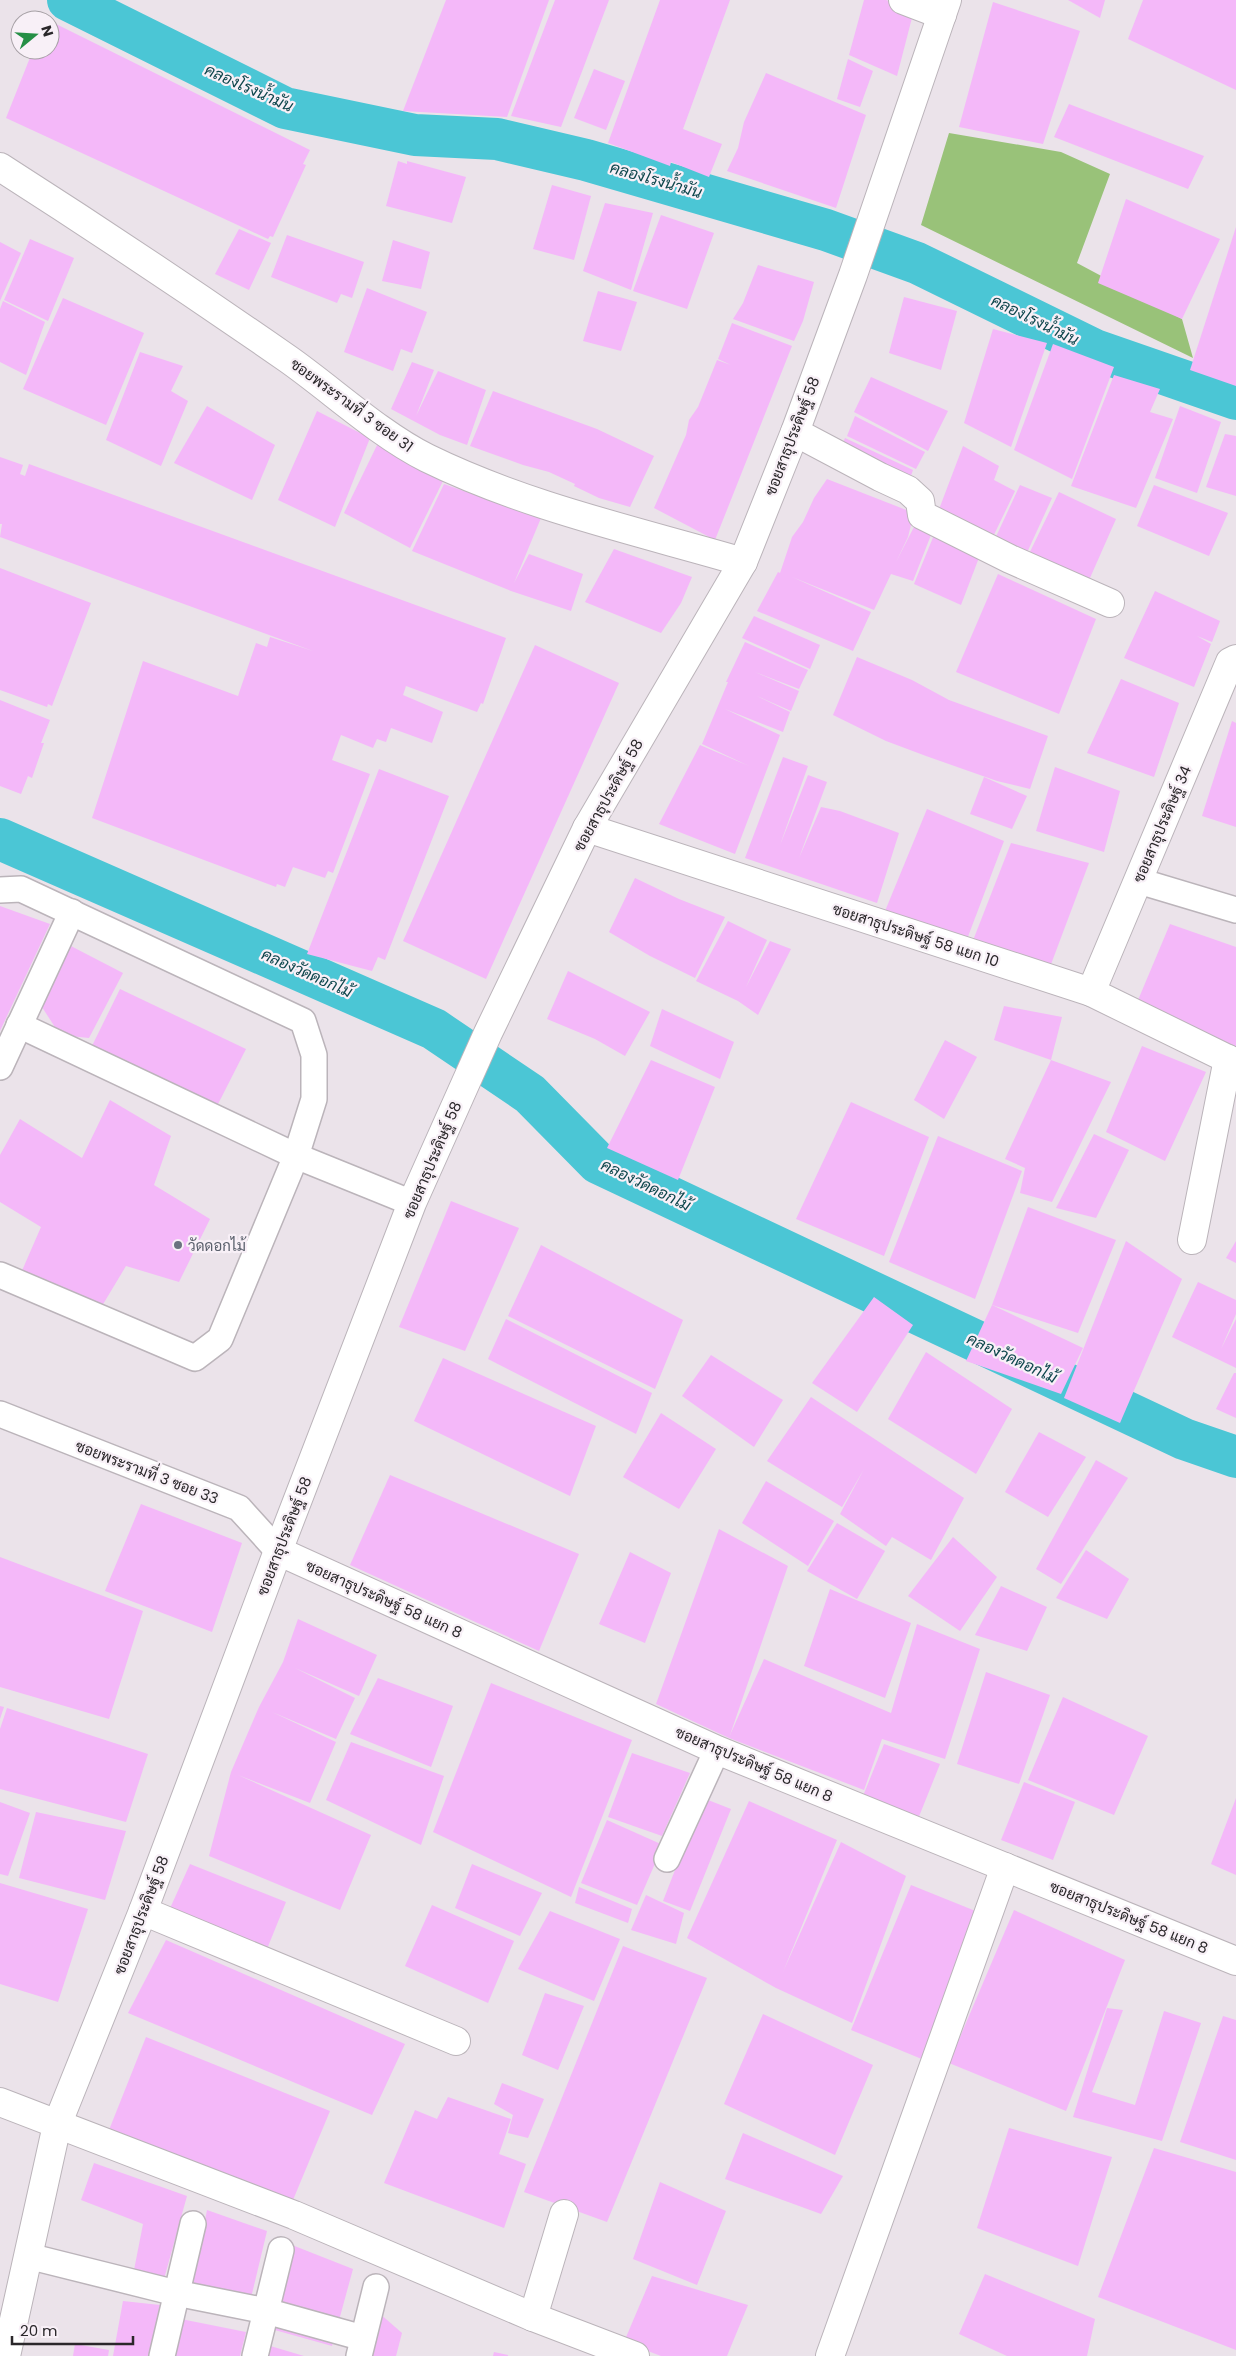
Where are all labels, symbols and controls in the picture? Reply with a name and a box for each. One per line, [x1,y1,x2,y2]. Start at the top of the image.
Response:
north arrow [10,10,60,60]
text: N [36,23,59,39]
water label: คลองโรงน้ำมัน [201,56,298,118]
water label: คลองโรงน้ำมัน [607,153,705,204]
water label: คลองโรงน้ำมัน [987,286,1084,351]
street label: ซอยพระรามที่ 3 ซอย 31 [286,350,420,457]
street label: ซอยสาธุประดิษฐ์ 58 [760,373,825,499]
street label: ซอยสาธุประดิษฐ์ 58 [568,735,649,856]
street label: ซอยสาธุประดิษฐ์ 34 [1128,762,1197,886]
street label: ซอยสาธุประดิษฐ์ 58 แยก 10 [830,898,1002,973]
water label: คลองวัดดอกไม้ [258,943,359,1005]
street label: ซอยสาธุประดิษฐ์ 58 [398,1098,467,1222]
water label: คลองวัดดอกไม้ [597,1153,697,1218]
place label: วัดดอกไม้ [188,1235,247,1256]
marker: วัดดอกไม้ [172,1239,184,1251]
water label: คลองวัดดอกไม้ [963,1327,1064,1390]
street label: ซอยพระรามที่ 3 ซอย 33 [73,1431,223,1509]
street label: ซอยสาธุประดิษฐ์ 58 [252,1473,317,1599]
street label: ซอยสาธุประดิษฐ์ 58 แยก 8 [302,1555,466,1644]
street label: ซอยสาธุประดิษฐ์ 58 แยก 8 [672,1721,836,1808]
street label: ซอยสาธุประดิษฐ์ 58 [109,1852,174,1978]
street label: ซอยสาธุประดิษฐ์ 58 แยก 8 [1046,1876,1211,1959]
scale bar [12,2314,134,2346]
text: 20 m [20,2320,58,2341]

